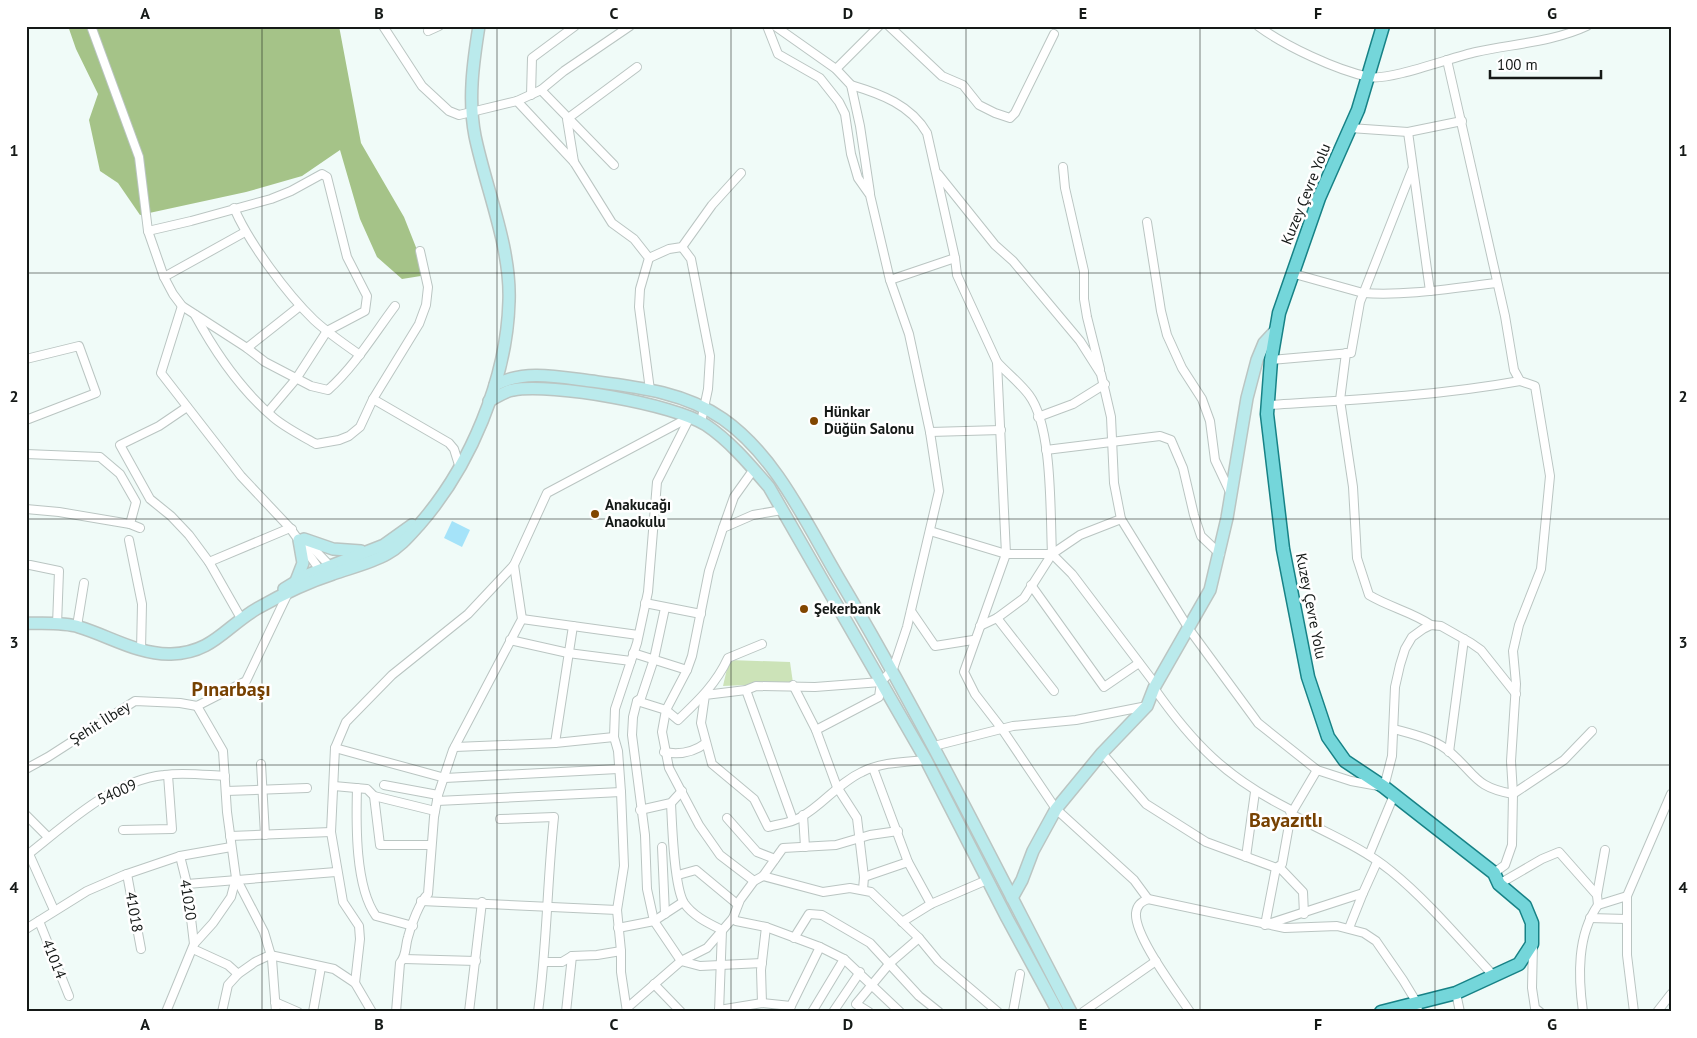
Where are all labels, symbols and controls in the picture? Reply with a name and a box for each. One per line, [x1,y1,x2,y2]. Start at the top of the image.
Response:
text: A [140,3,150,23]
text: B [374,3,384,23]
text: C [610,3,619,23]
text: D [843,3,853,23]
text: E [1079,3,1087,23]
text: F [1314,3,1322,23]
text: G [1547,3,1557,23]
scale bar [1490,48,1601,80]
text: 100 m [1497,55,1538,74]
text: 1 [9,140,19,160]
street label: Kuzey Çevre Yolu [1277,140,1334,247]
text: 1 [1678,140,1688,160]
text: 2 [9,386,19,406]
text: 2 [1678,386,1688,406]
place label: Hünkar Düğün Salonu [824,402,914,438]
marker: Hünkar Düğün Salonu [808,415,820,427]
place label: Anakucağı Anaokulu [605,495,671,531]
marker: Anakucağı Anaokulu [589,508,601,520]
street label: Kuzey Çevre Yolu [1292,551,1331,660]
place label: Şekerbank [814,599,881,618]
marker: Şekerbank [798,603,810,615]
text: 3 [9,632,19,652]
text: 3 [1678,632,1688,652]
district label: Pınarbaşı [191,676,271,702]
street label: Şehit İlbey [66,696,134,749]
street label: 54009 [94,775,139,809]
district label: Bayazıtlı [1249,807,1323,833]
text: 4 [9,877,19,897]
text: 4 [1678,877,1688,897]
street label: 41020 [176,878,201,922]
street label: 41018 [122,890,147,934]
street label: 41014 [38,936,71,981]
text: A [140,1014,150,1034]
text: B [374,1014,384,1034]
text: C [610,1014,619,1034]
text: D [843,1014,853,1034]
text: E [1079,1014,1087,1034]
text: F [1314,1014,1322,1034]
text: G [1547,1014,1557,1034]

